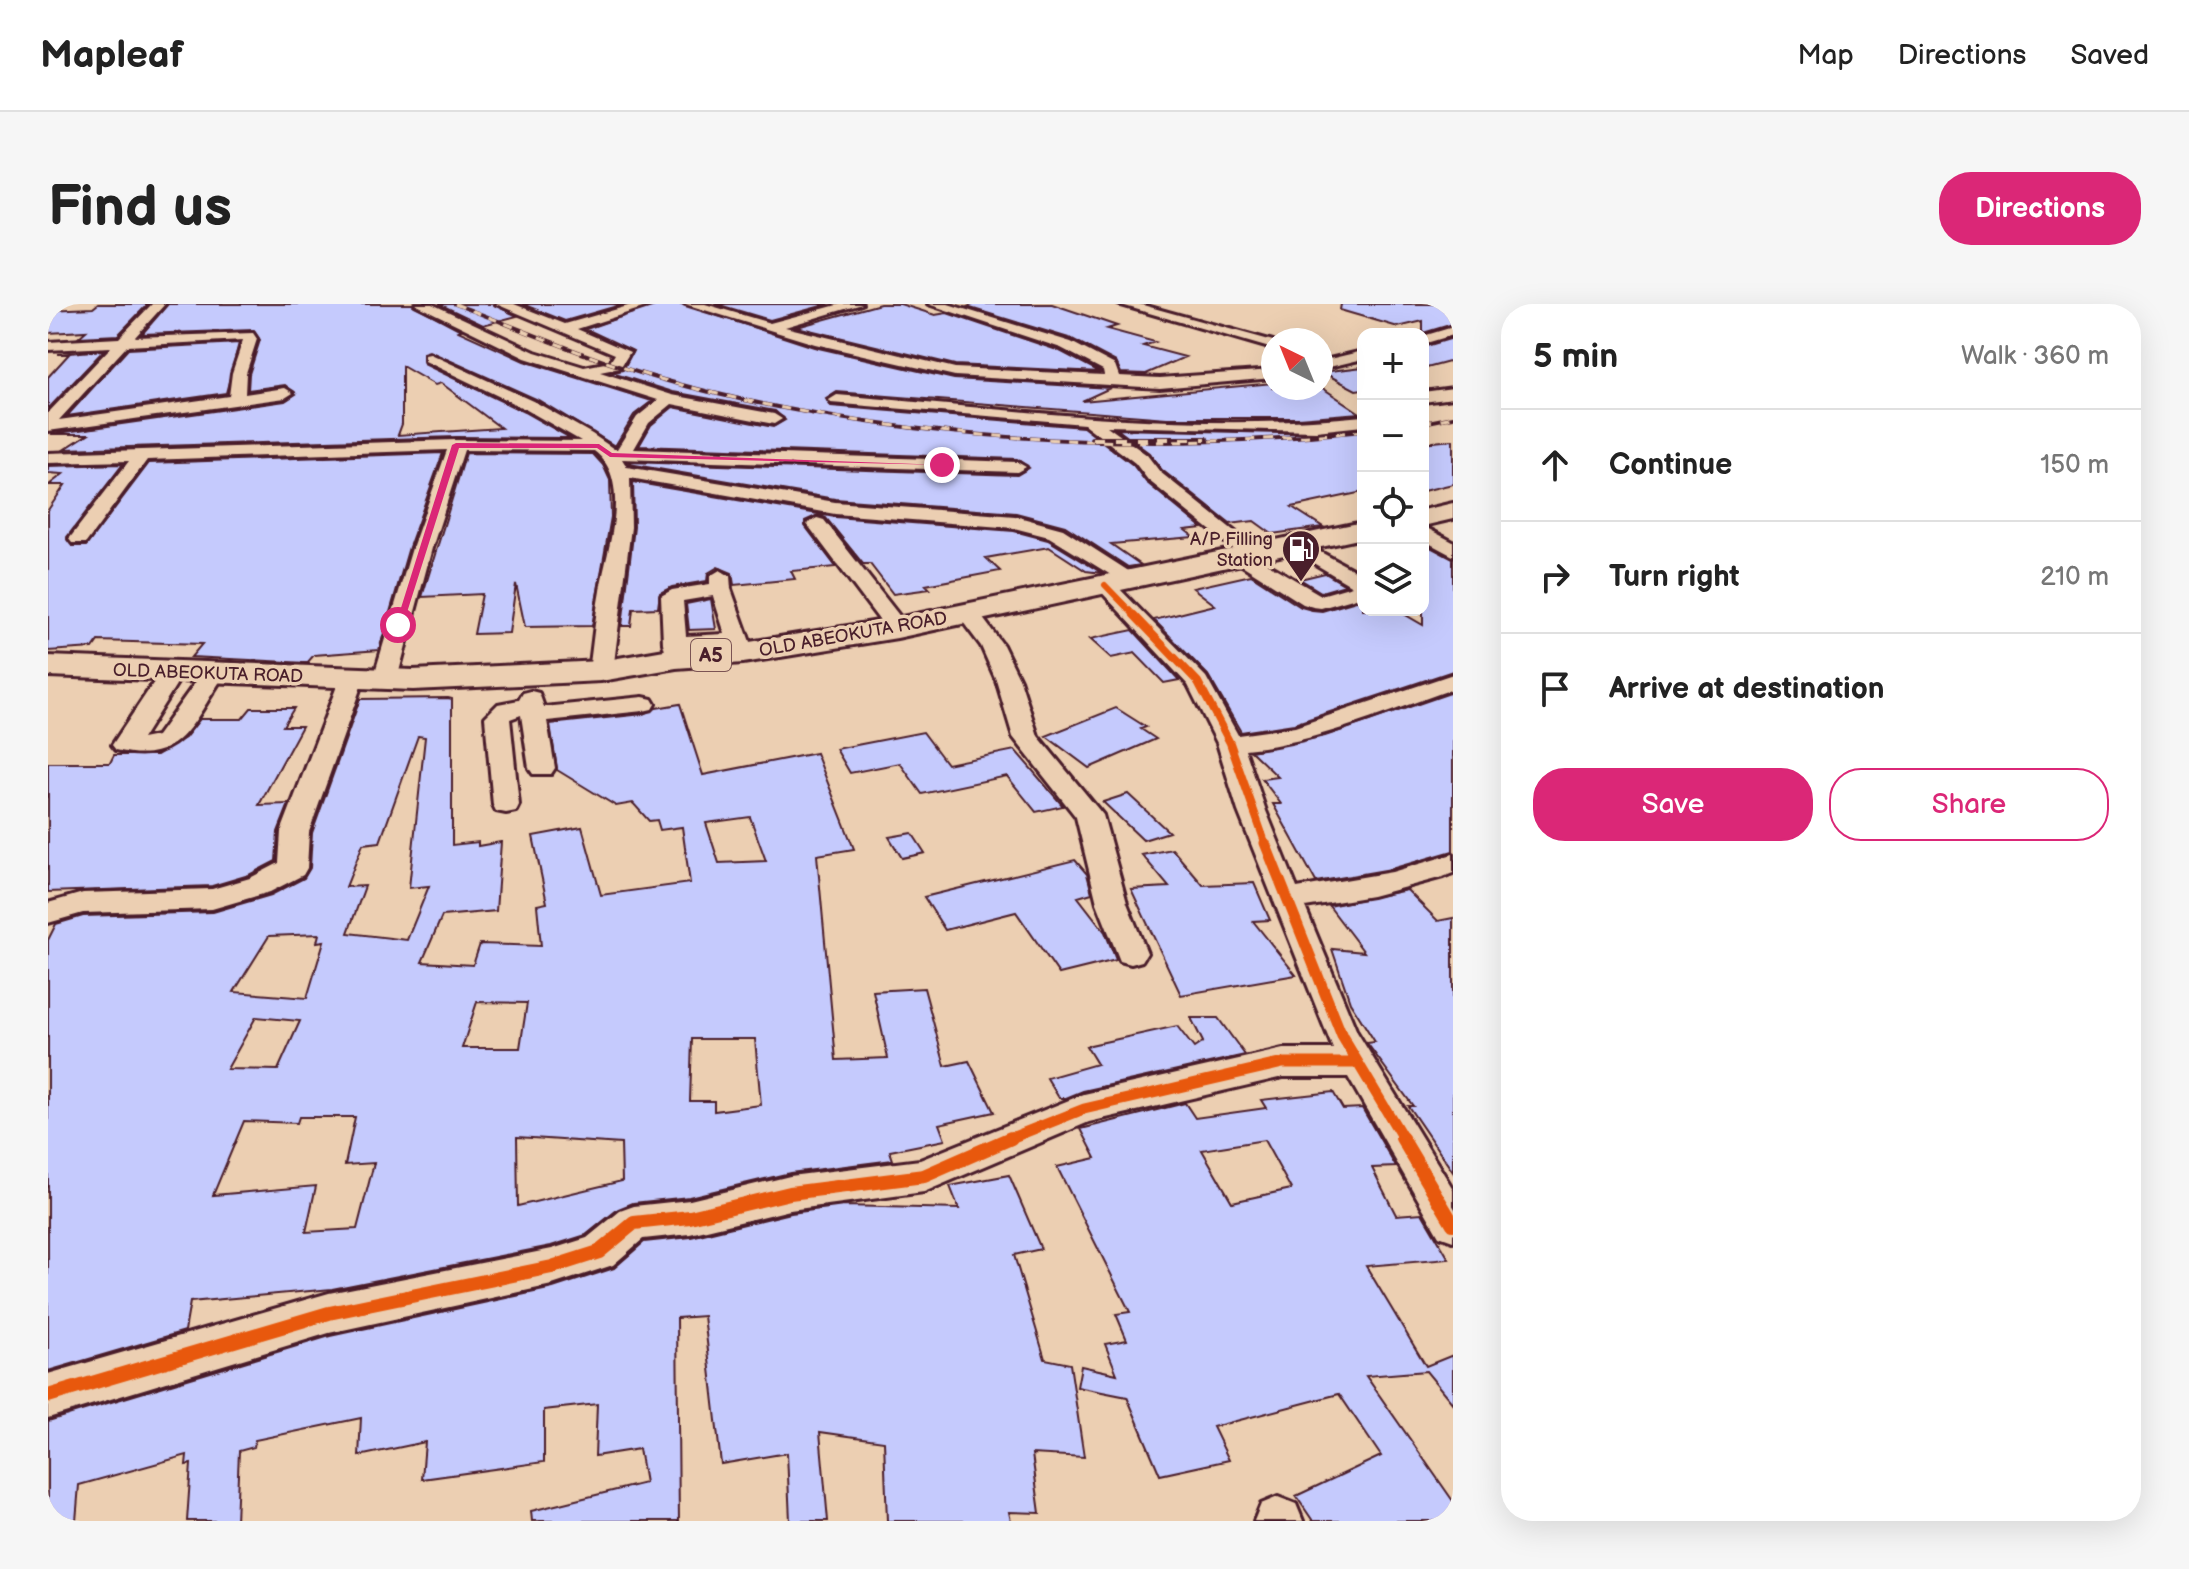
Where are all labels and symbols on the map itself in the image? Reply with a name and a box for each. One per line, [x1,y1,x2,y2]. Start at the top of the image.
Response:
north arrow [1261,328,1333,400]
route end [924,447,960,483]
fuel station icon: A/P Filling Station [1280,528,1322,583]
place label: A/P Filling Station [1190,529,1273,571]
route start [380,607,416,643]
street label: OLD ABEOKUTA ROAD [757,608,949,661]
road number: A5 [691,639,731,671]
street label: OLD ABEOKUTA ROAD [112,660,304,687]

